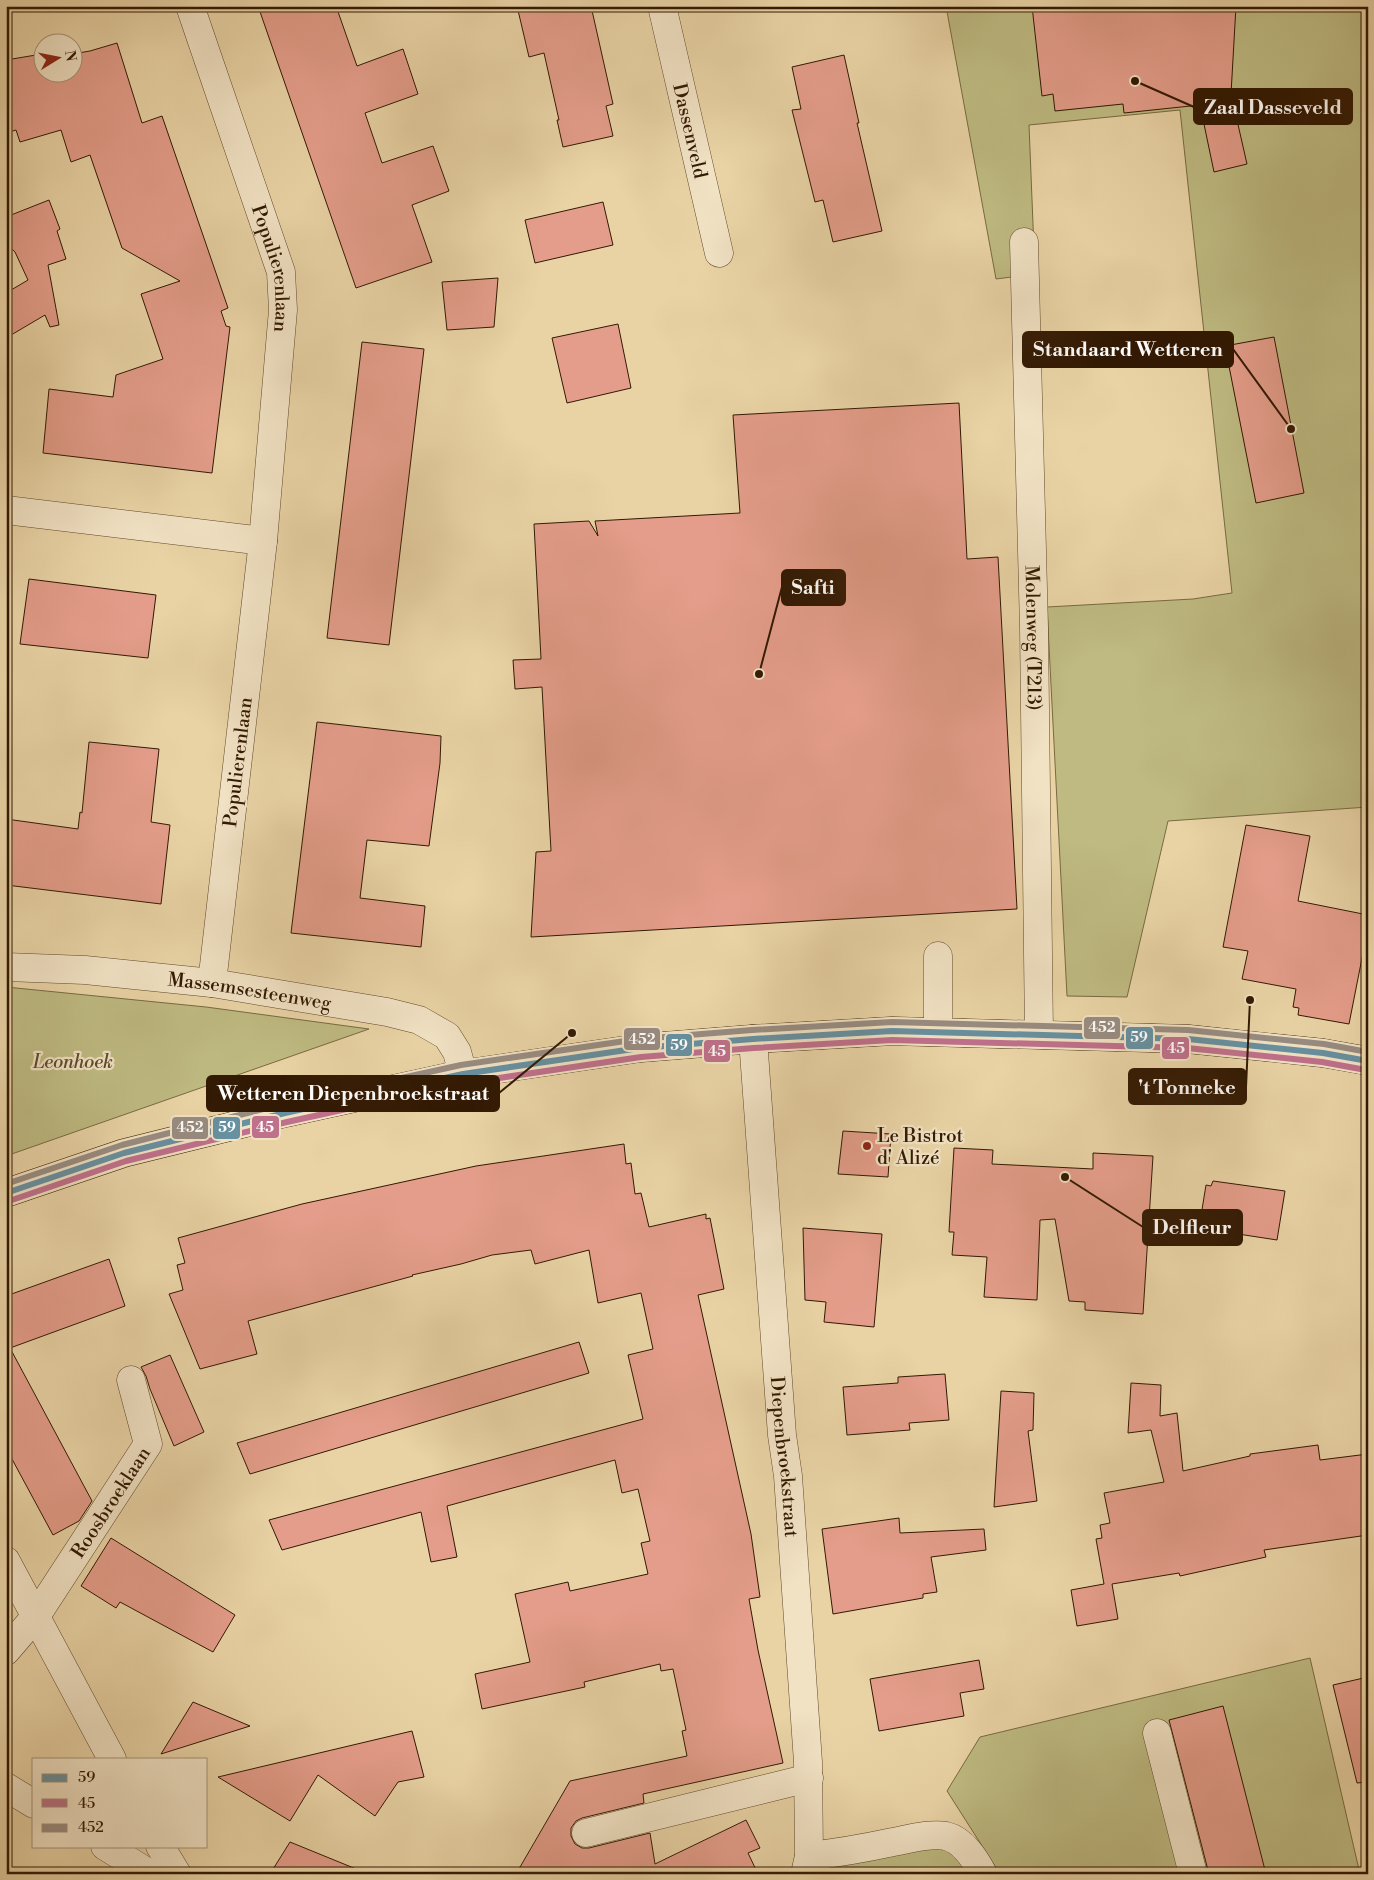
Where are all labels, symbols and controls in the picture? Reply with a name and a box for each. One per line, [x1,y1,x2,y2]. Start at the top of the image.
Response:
north arrow [32,32,82,82]
text: N [60,49,80,63]
street label: Dassenveld [667,81,712,181]
callout: Zaal Dasseveld [1194,89,1352,124]
text: Zaal Dasseveld [1204,96,1342,121]
street label: Populierenlaan [246,202,294,333]
callout: Standaard Wetteren [1023,332,1233,367]
text: Standaard Wetteren [1033,338,1224,363]
street label: Molenweg (T213) [1019,565,1046,711]
callout: Safti [782,570,845,605]
text: Safti [791,576,835,601]
street label: Populierenlaan [218,696,258,829]
street label: Massemsesteenweg [167,968,333,1016]
line badge: 452 [1083,1016,1121,1040]
text: 452 [1089,1019,1116,1037]
line badge: 59 [1125,1026,1154,1050]
line badge: 452 [623,1027,661,1051]
text: 59 [1130,1029,1148,1047]
text: 452 [629,1031,656,1049]
line badge: 59 [665,1033,693,1057]
line badge: 45 [1161,1036,1190,1060]
text: 59 [670,1037,688,1055]
line badge: 45 [703,1039,731,1063]
text: 45 [1167,1040,1185,1058]
text: 45 [708,1043,726,1061]
park label: Leonhoek [32,1050,113,1074]
callout: 't Tonneke [1129,1069,1246,1104]
callout: Wetteren Diepenbroekstraat [207,1076,499,1111]
text: 't Tonneke [1138,1076,1236,1101]
text: Wetteren Diepenbroekstraat [216,1082,490,1107]
line badge: 45 [251,1115,280,1139]
line badge: 452 [171,1116,209,1140]
line badge: 59 [212,1116,241,1140]
text: 452 [177,1119,204,1137]
text: 59 [218,1119,236,1137]
text: 45 [256,1119,274,1137]
place label: Le Bistrot d' Alizé [877,1124,963,1170]
marker: Le Bistrot d' Alizé [861,1140,873,1152]
callout: Delfleur [1143,1210,1242,1245]
text: Delfleur [1152,1216,1232,1241]
street label: Diepenbroekstraat [765,1375,803,1538]
street label: Roosbroeklaan [66,1443,156,1563]
legend [32,1758,208,1848]
text: 59 [78,1768,95,1787]
text: 45 [78,1794,95,1813]
text: 452 [78,1818,104,1837]

